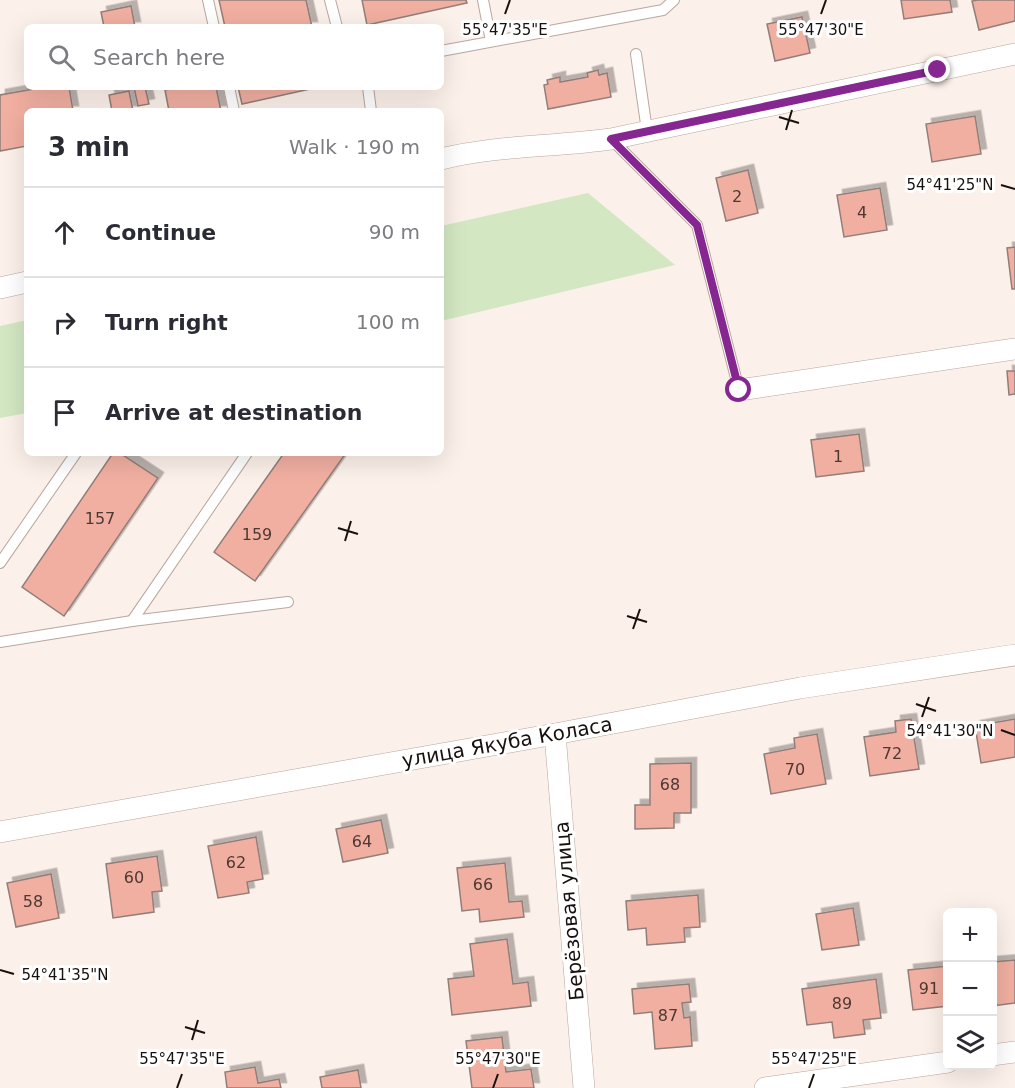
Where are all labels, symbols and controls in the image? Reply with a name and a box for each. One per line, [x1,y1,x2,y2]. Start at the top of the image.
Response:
text: 55°47'35"E [462,21,548,39]
text: 55°47'30"E [778,21,864,39]
search box [24,24,444,90]
icon: search [45,41,78,74]
text: Search here [93,45,225,70]
route end [924,56,950,82]
text: 3 min [48,132,130,162]
text: Walk · 190 m [289,135,420,159]
text: 54°41'25"N [906,176,994,194]
house number: 2 [732,187,742,206]
house number: 4 [857,203,867,222]
icon: ahead [48,216,81,249]
text: Continue [105,220,216,245]
text: 90 m [369,220,420,244]
icon: right [48,306,81,339]
text: Turn right [105,310,228,335]
text: 100 m [356,310,420,334]
route start [725,376,751,402]
icon: arrive [48,396,81,429]
text: Arrive at destination [105,400,362,425]
house number: 1 [833,447,843,466]
house number: 157 [85,509,115,528]
house number: 159 [242,525,272,544]
street label: улица Якуба Коласа [400,712,614,772]
text: 54°41'30"N [906,722,994,740]
house number: 72 [882,744,902,763]
house number: 70 [785,760,805,779]
house number: 68 [660,775,680,794]
street label: Берёзовая улица [549,820,589,1002]
house number: 64 [352,832,372,851]
house number: 62 [226,853,246,872]
house number: 60 [124,868,144,887]
house number: 66 [473,875,493,894]
house number: 58 [23,892,43,911]
map controls [943,908,997,1070]
button: + [943,908,997,962]
button: − [943,962,997,1016]
text: 54°41'35"N [21,966,109,984]
house number: 91 [919,979,939,998]
house number: 89 [832,994,852,1013]
house number: 87 [658,1006,678,1025]
button: layers [943,1016,997,1070]
text: 55°47'35"E [139,1050,225,1068]
text: 55°47'30"E [455,1050,541,1068]
text: 55°47'25"E [771,1050,857,1068]

